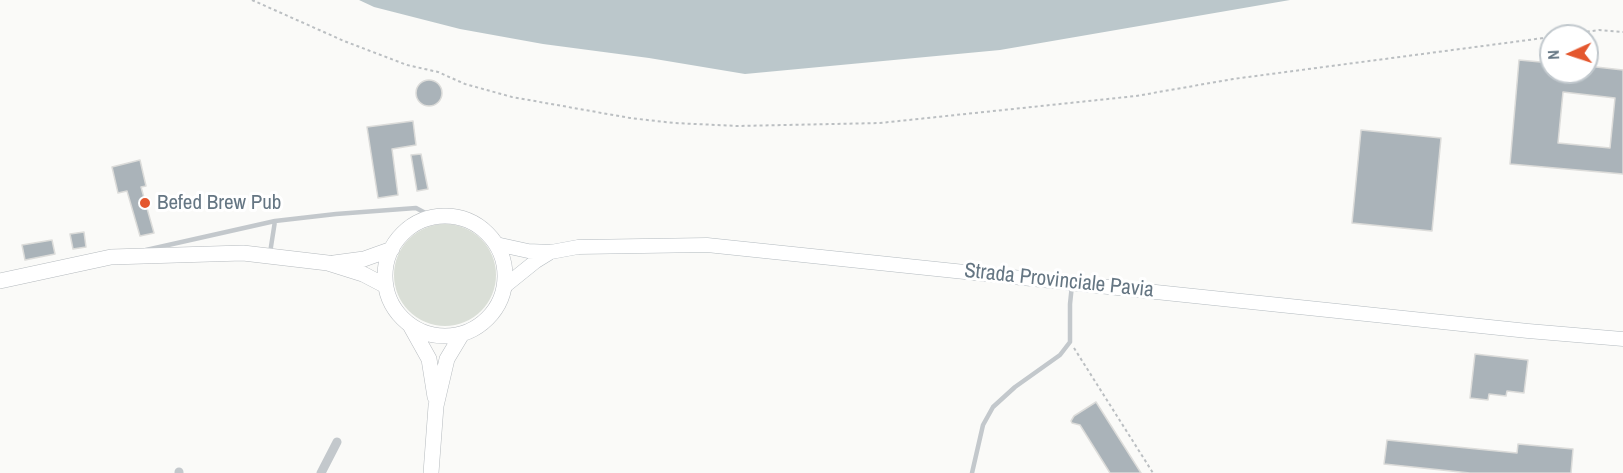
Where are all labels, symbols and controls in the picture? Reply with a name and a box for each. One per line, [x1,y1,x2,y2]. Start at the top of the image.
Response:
north arrow [1539,24,1599,84]
text: N [1542,50,1564,60]
place label: Befed Brew Pub [157,190,281,216]
marker: Befed Brew Pub [138,196,152,210]
street label: Strada Provinciale Pavia [963,259,1155,303]

